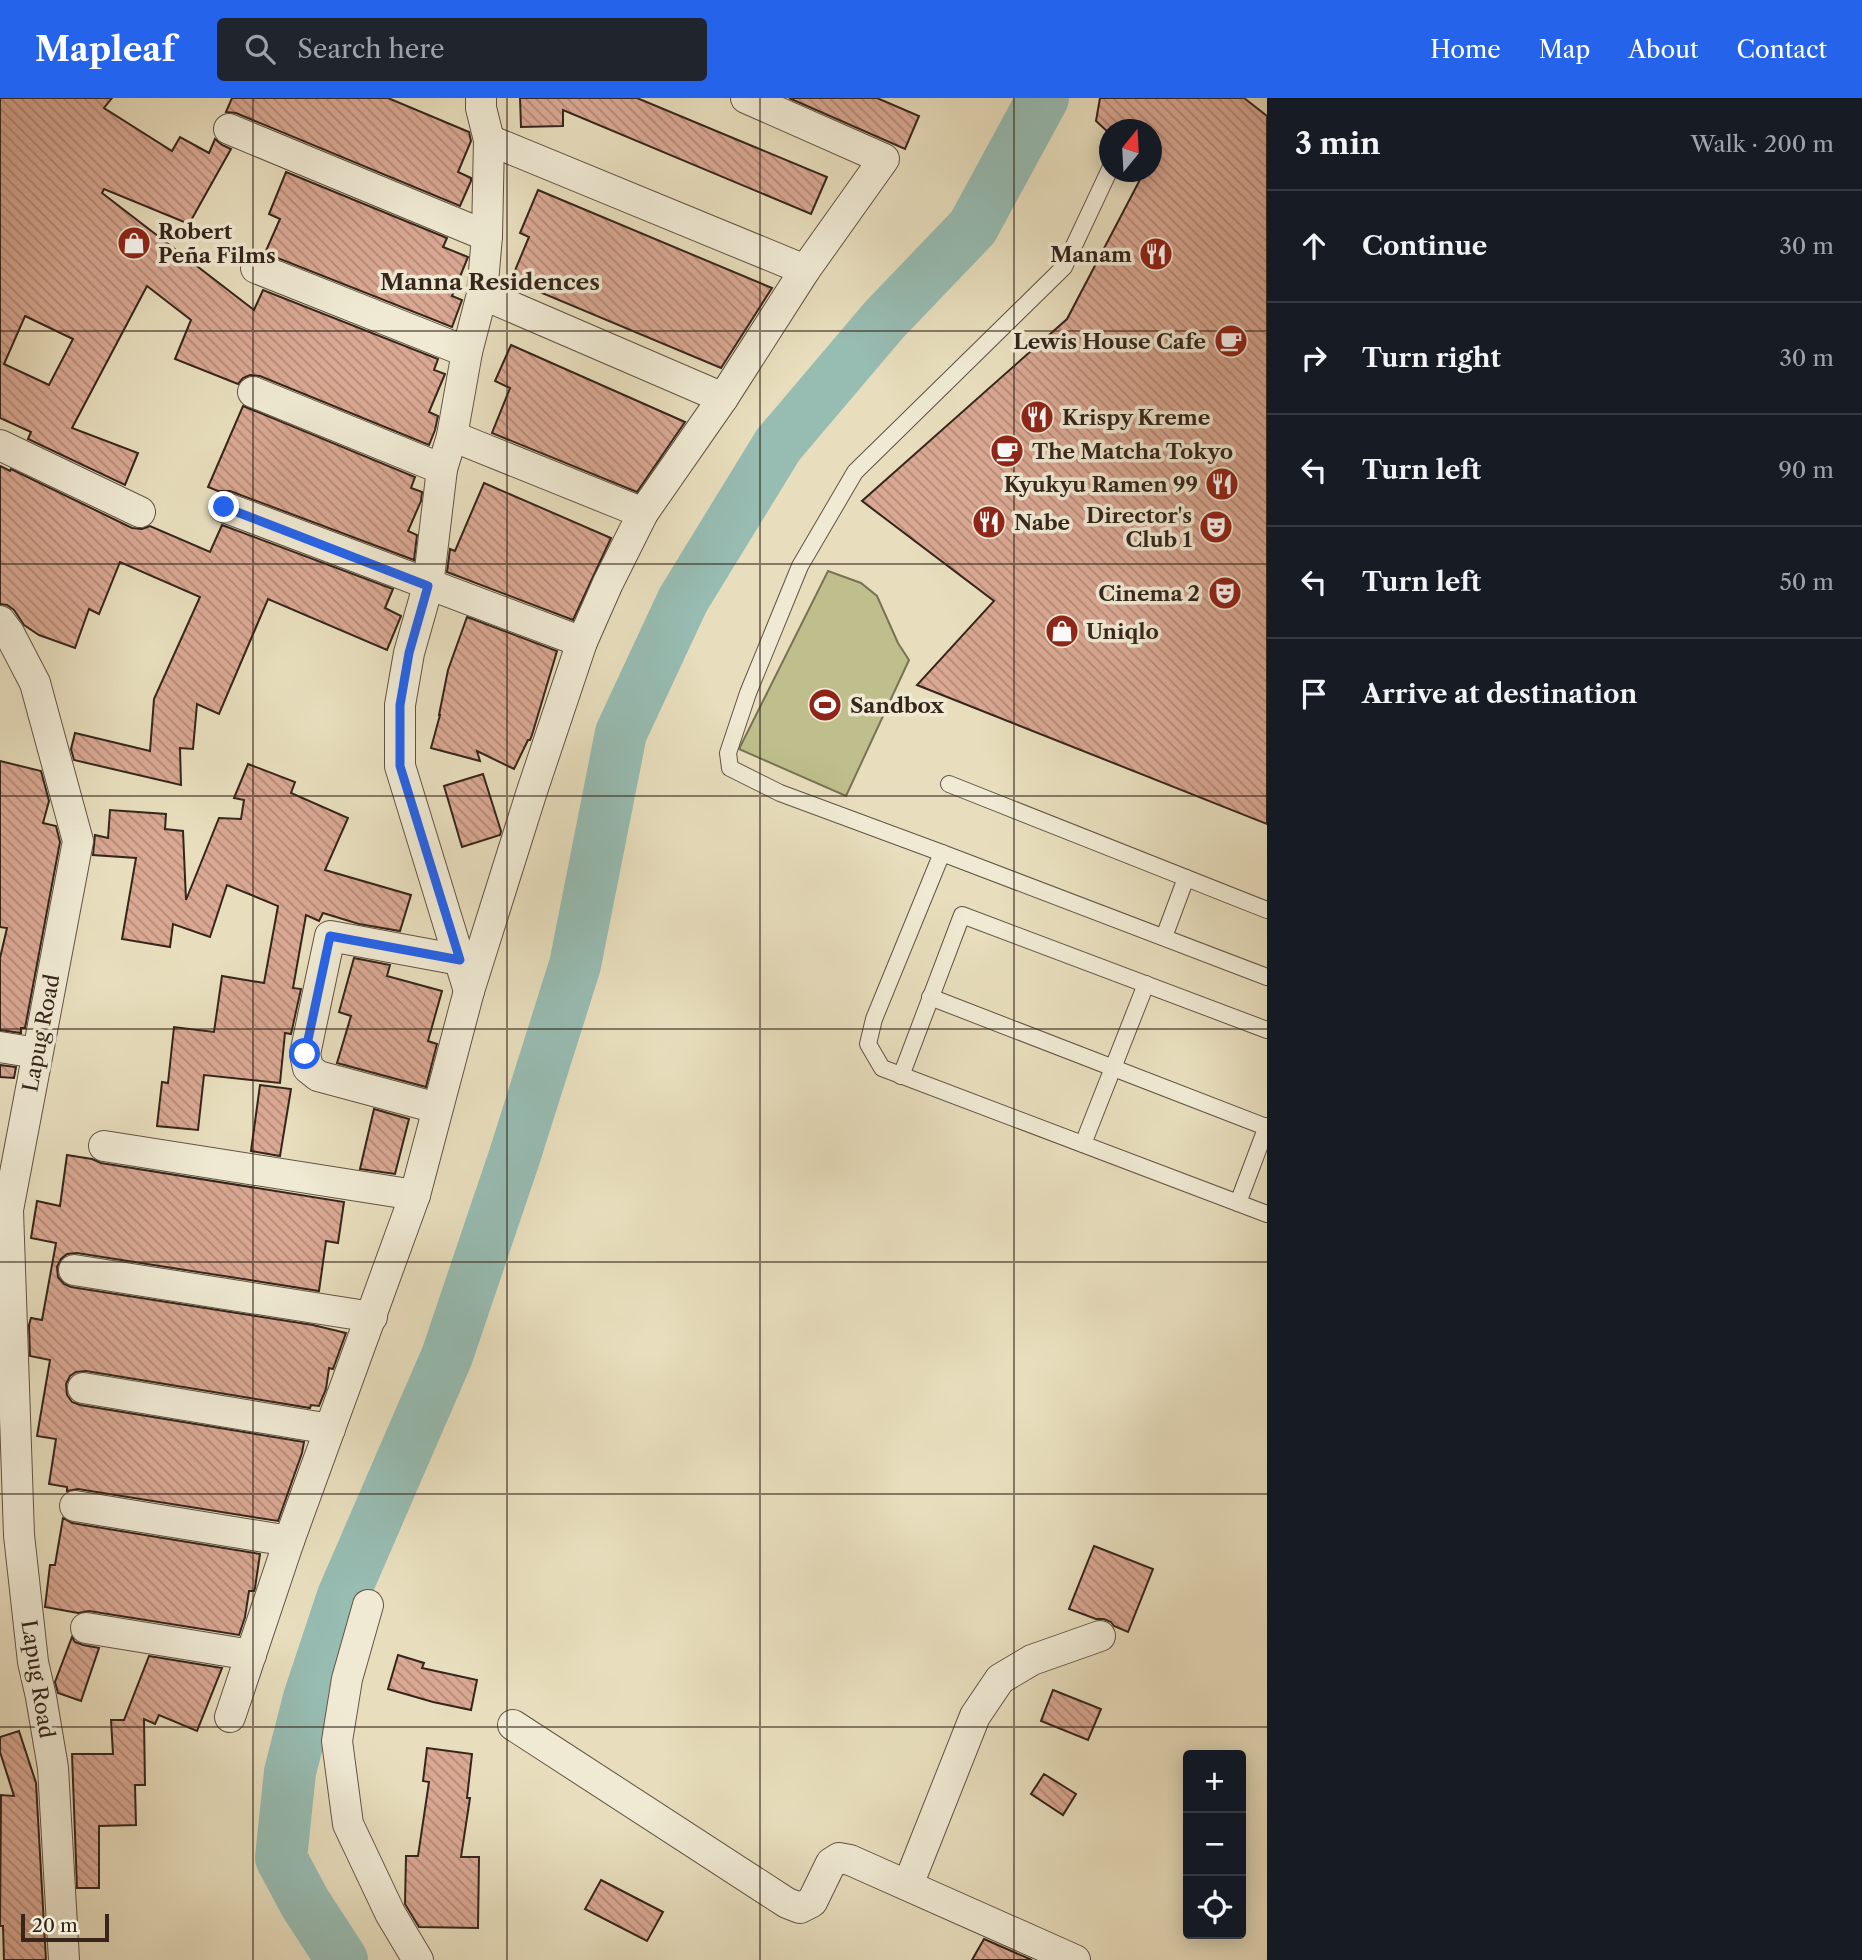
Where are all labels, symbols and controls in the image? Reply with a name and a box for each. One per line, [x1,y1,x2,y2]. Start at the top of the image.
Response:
search box [217,18,707,81]
text: Mapleaf [35,29,175,70]
icon: search [241,30,279,68]
text: Search here [297,33,445,65]
text: Home [1430,35,1501,64]
text: Map [1539,35,1590,64]
text: About [1628,35,1699,64]
text: Contact [1737,35,1827,64]
north arrow [1099,119,1162,182]
text: 3 min [1295,125,1381,162]
text: Walk · 200 m [1690,130,1834,158]
place label: Robert Peña Films [158,219,276,268]
shop icon: Robert Peña Films [115,224,153,262]
icon: ahead [1295,227,1333,265]
text: Continue [1362,230,1487,262]
text: 30 m [1779,232,1834,260]
restaurant icon: Manam [1137,235,1175,273]
place label: Manam [1050,242,1132,267]
district label: Manna Residences [380,268,600,296]
cafe icon: Lewis House Cafe [1212,322,1250,360]
place label: Lewis House Cafe [1013,329,1206,354]
icon: right [1295,339,1333,377]
text: Turn right [1362,342,1501,374]
text: 30 m [1779,344,1834,372]
restaurant icon: Krispy Kreme [1018,398,1056,436]
place label: Krispy Kreme [1062,405,1210,430]
cafe icon: The Matcha Tokyo [988,432,1026,470]
place label: The Matcha Tokyo [1032,439,1233,464]
icon: left [1295,451,1333,489]
text: Turn left [1362,454,1481,486]
text: 90 m [1778,456,1834,484]
restaurant icon: Kyukyu Ramen 99 [1203,465,1241,503]
place label: Kyukyu Ramen 99 [1004,472,1198,497]
route end [208,491,239,522]
restaurant icon: Nabe [970,503,1008,541]
place label: Director's Club 1 [1086,503,1193,552]
theatre icon: Director's Club 1 [1197,508,1235,546]
place label: Nabe [1014,510,1070,535]
icon: left [1295,563,1333,601]
text: Turn left [1362,566,1481,598]
text: 50 m [1779,568,1834,596]
theatre icon: Cinema 2 [1206,574,1244,612]
place label: Cinema 2 [1098,581,1200,606]
shop icon: Uniqlo [1043,612,1081,650]
place label: Uniqlo [1086,619,1159,644]
icon: arrive [1295,675,1333,713]
text: Arrive at destination [1362,678,1637,710]
sports icon: Sandbox [806,686,844,724]
place label: Sandbox [850,693,944,718]
street label: Lapug Road [17,972,65,1094]
route start [289,1038,320,1069]
street label: Lapug Road [16,1618,60,1740]
map controls [1183,1750,1246,1939]
button: + [1183,1750,1246,1813]
button: − [1183,1813,1246,1876]
button: locate [1183,1876,1246,1939]
scale bar [21,1911,108,1943]
text: 20 m [32,1914,78,1937]

